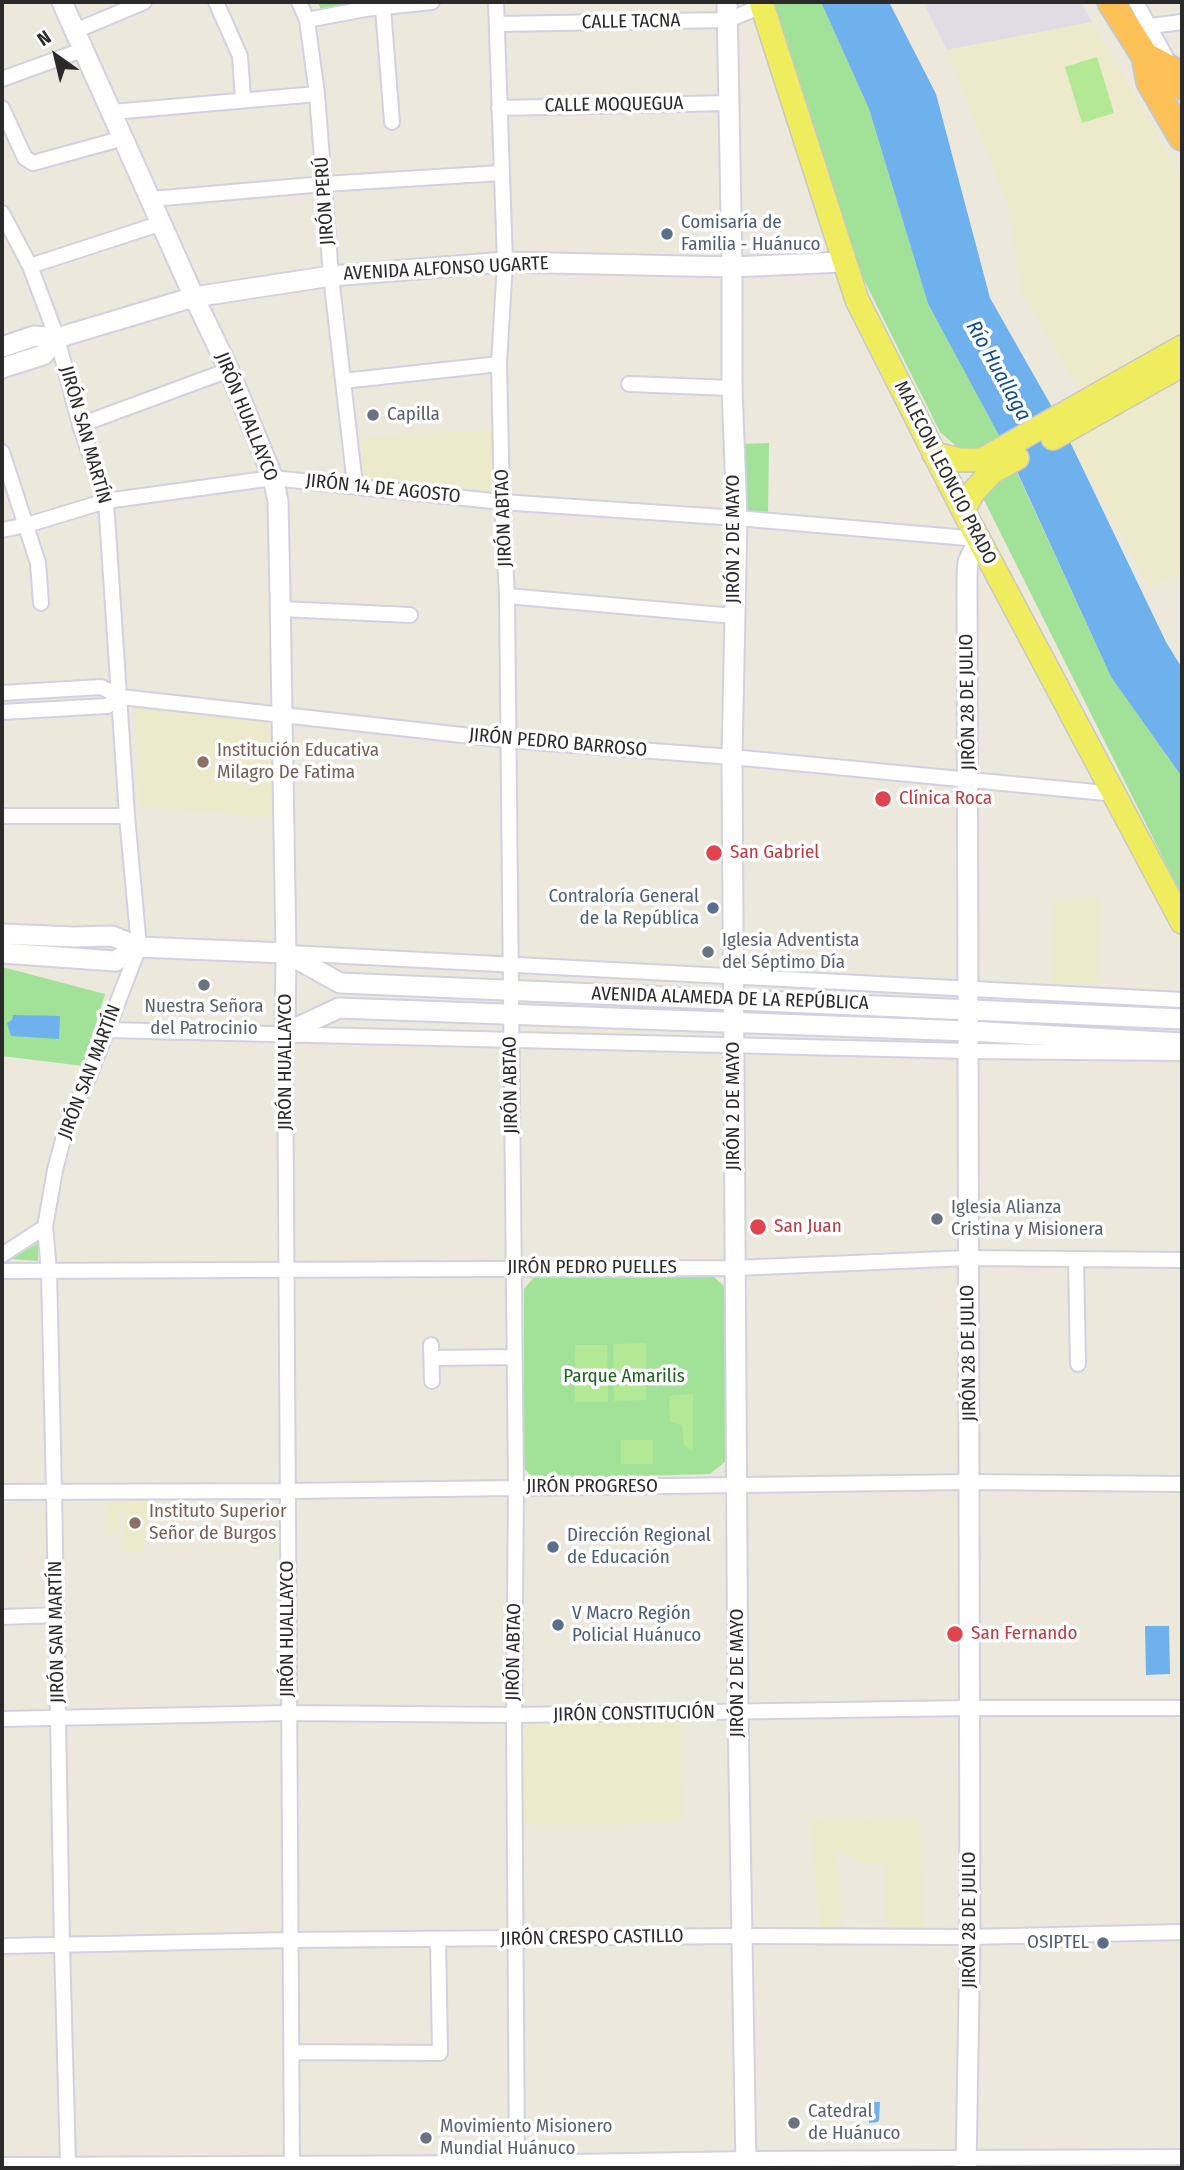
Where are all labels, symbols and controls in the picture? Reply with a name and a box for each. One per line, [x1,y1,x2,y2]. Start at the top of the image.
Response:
street label: CALLE TACNA [581,10,681,34]
north arrow [21,21,91,91]
text: N [33,25,55,51]
street label: CALLE MOQUEGUA [544,92,684,118]
street label: JIRÓN PERÚ [311,156,339,246]
place label: Comisaría de Familia - Huánuco [681,212,820,256]
marker: Comisaría de Familia - Huánuco [659,226,675,242]
street label: AVENIDA ALFONSO UGARTE [343,252,549,286]
water label: Río Huallaga [960,316,1036,426]
street label: JIRÓN HUALLAYCO [210,349,282,485]
street label: JIRÓN SAN MARTÍN [54,363,116,507]
street label: MALECON LEONCIO PRADO [889,378,1001,568]
place label: Capilla [387,404,440,426]
marker: Capilla [365,407,381,423]
street label: JIRÓN ABTAO [491,469,517,567]
street label: JIRÓN 14 DE AGOSTO [305,470,461,508]
street label: JIRÓN 2 DE MAYO [723,475,745,603]
street label: JIRÓN 28 DE JULIO [955,633,981,771]
street label: JIRÓN PEDRO BARROSO [468,724,648,762]
place label: Institución Educativa Milagro De Fatima [217,740,379,784]
marker: Institución Educativa Milagro De Fatima [195,754,211,770]
place label: Clínica Roca [899,788,992,810]
marker: Clínica Roca [873,789,893,809]
place label: San Gabriel [730,842,819,864]
marker: San Gabriel [704,843,724,863]
place label: Contraloría General de la República [548,886,699,930]
marker: Contraloría General de la República [705,900,721,916]
place label: Iglesia Adventista del Séptimo Día [722,930,859,974]
marker: Iglesia Adventista del Séptimo Día [700,944,716,960]
marker: Nuestra Señora del Patrocinio [196,977,212,993]
street label: AVENIDA ALAMEDA DE LA REPÚBLICA [591,983,869,1015]
street label: JIRÓN HUALLAYCO [275,994,297,1130]
place label: Nuestra Señora del Patrocinio [144,996,264,1040]
street label: JIRÓN SAN MARTÍN [54,1001,126,1143]
street label: JIRÓN ABTAO [499,1036,523,1134]
street label: JIRÓN 2 DE MAYO [723,1042,745,1170]
place label: Iglesia Alianza Cristina y Misionera [951,1197,1104,1241]
marker: Iglesia Alianza Cristina y Misionera [929,1211,945,1227]
place label: San Juan [774,1216,842,1238]
marker: San Juan [748,1217,768,1237]
street label: JIRÓN PEDRO PUELLES [507,1257,677,1279]
street label: JIRÓN 28 DE JULIO [956,1284,982,1422]
park label: Parque Amarilis [563,1366,685,1388]
street label: JIRÓN PROGRESO [526,1476,658,1498]
place label: Instituto Superior Señor de Burgos [149,1501,287,1545]
marker: Instituto Superior Señor de Burgos [127,1515,143,1531]
place label: Dirección Regional de Educación [567,1525,711,1569]
marker: Dirección Regional de Educación [545,1539,561,1555]
street label: JIRÓN SAN MARTÍN [44,1561,70,1703]
street label: JIRÓN HUALLAYCO [277,1561,299,1697]
street label: JIRÓN ABTAO [502,1603,526,1701]
place label: V Macro Región Policial Huánuco [572,1603,701,1647]
street label: JIRÓN 2 DE MAYO [727,1609,749,1737]
marker: V Macro Región Policial Huánuco [550,1617,566,1633]
place label: San Fernando [971,1623,1077,1645]
marker: San Fernando [945,1624,965,1644]
street label: JIRÓN CONSTITUCIÓN [553,1701,715,1727]
street label: JIRÓN 28 DE JULIO [959,1852,981,1988]
street label: JIRÓN CRESPO CASTILLO [500,1925,684,1951]
place label: OSIPTEL [1027,1932,1089,1954]
marker: OSIPTEL [1095,1935,1111,1951]
place label: Catedral de Huánuco [808,2101,901,2145]
marker: Catedral de Huánuco [786,2115,802,2131]
place label: Movimiento Misionero Mundial Huánuco [440,2116,613,2160]
marker: Movimiento Misionero Mundial Huánuco [418,2130,434,2146]

